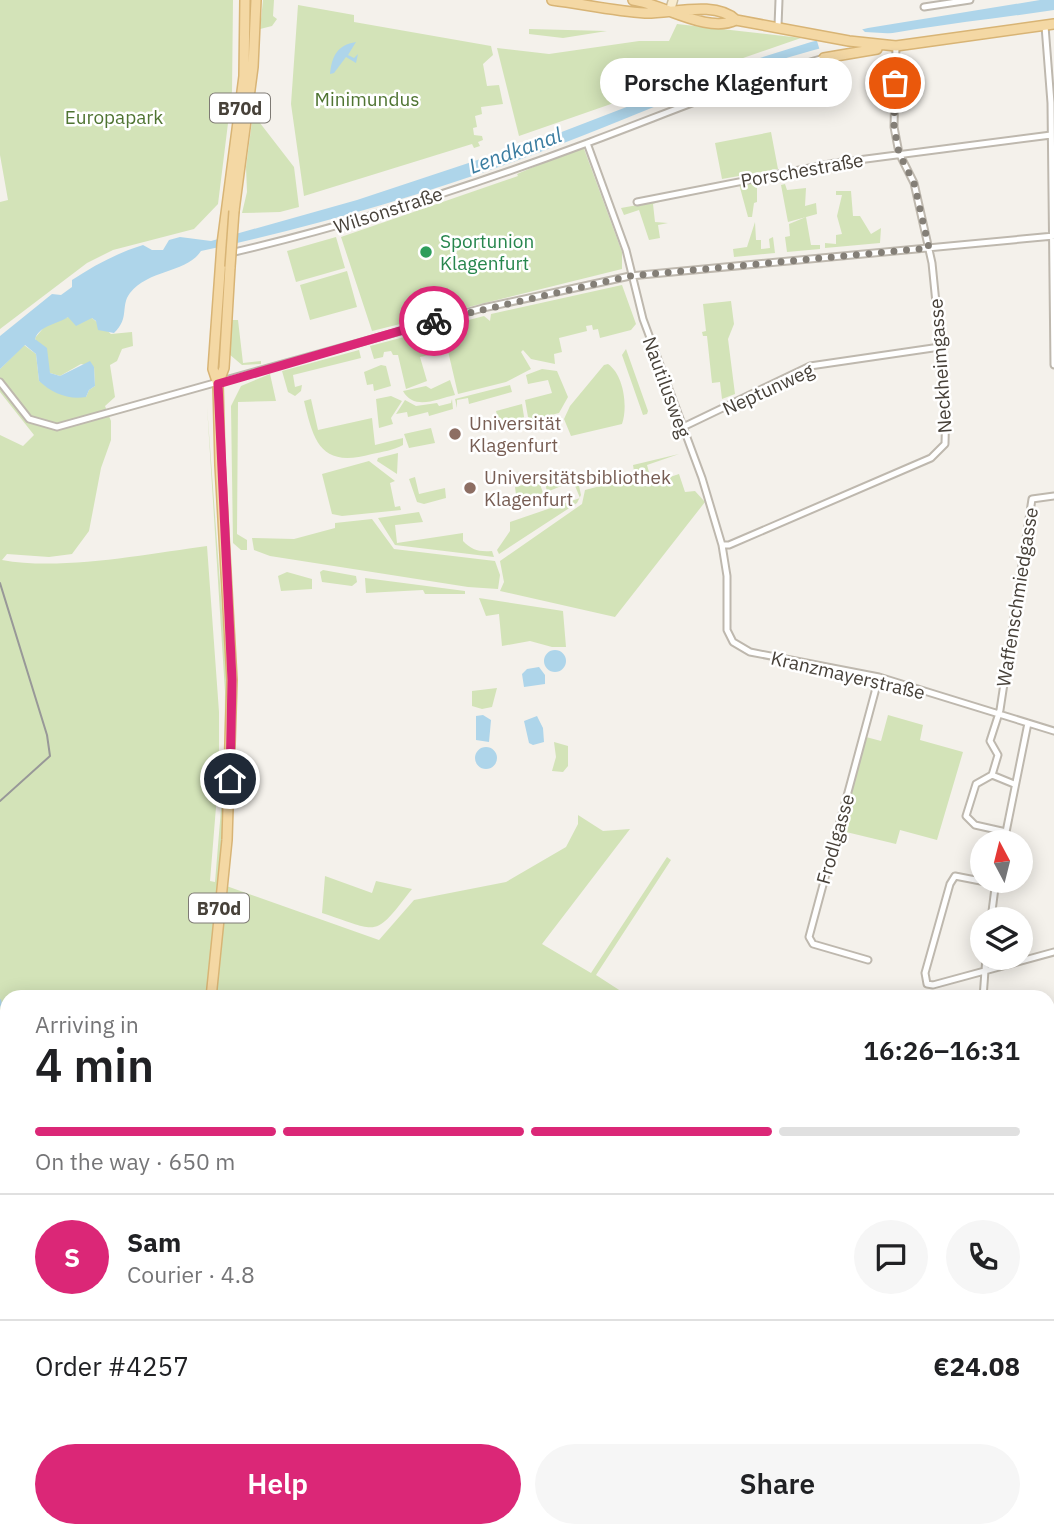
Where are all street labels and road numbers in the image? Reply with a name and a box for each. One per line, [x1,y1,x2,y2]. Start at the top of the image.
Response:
road number: B70d [210,94,270,122]
street label: Porschestraße [739,147,865,193]
street label: Wilsonstraße [331,181,445,239]
street label: Neckheimgasse [923,298,957,434]
street label: Nautilusweg [638,333,696,441]
street label: Neptunweg [719,357,817,421]
street label: Waffenschmiedgasse [991,505,1043,689]
street label: Kranzmayerstraße [769,646,927,704]
street label: Frodlgasse [811,791,859,887]
road number: B70d [189,894,249,923]

